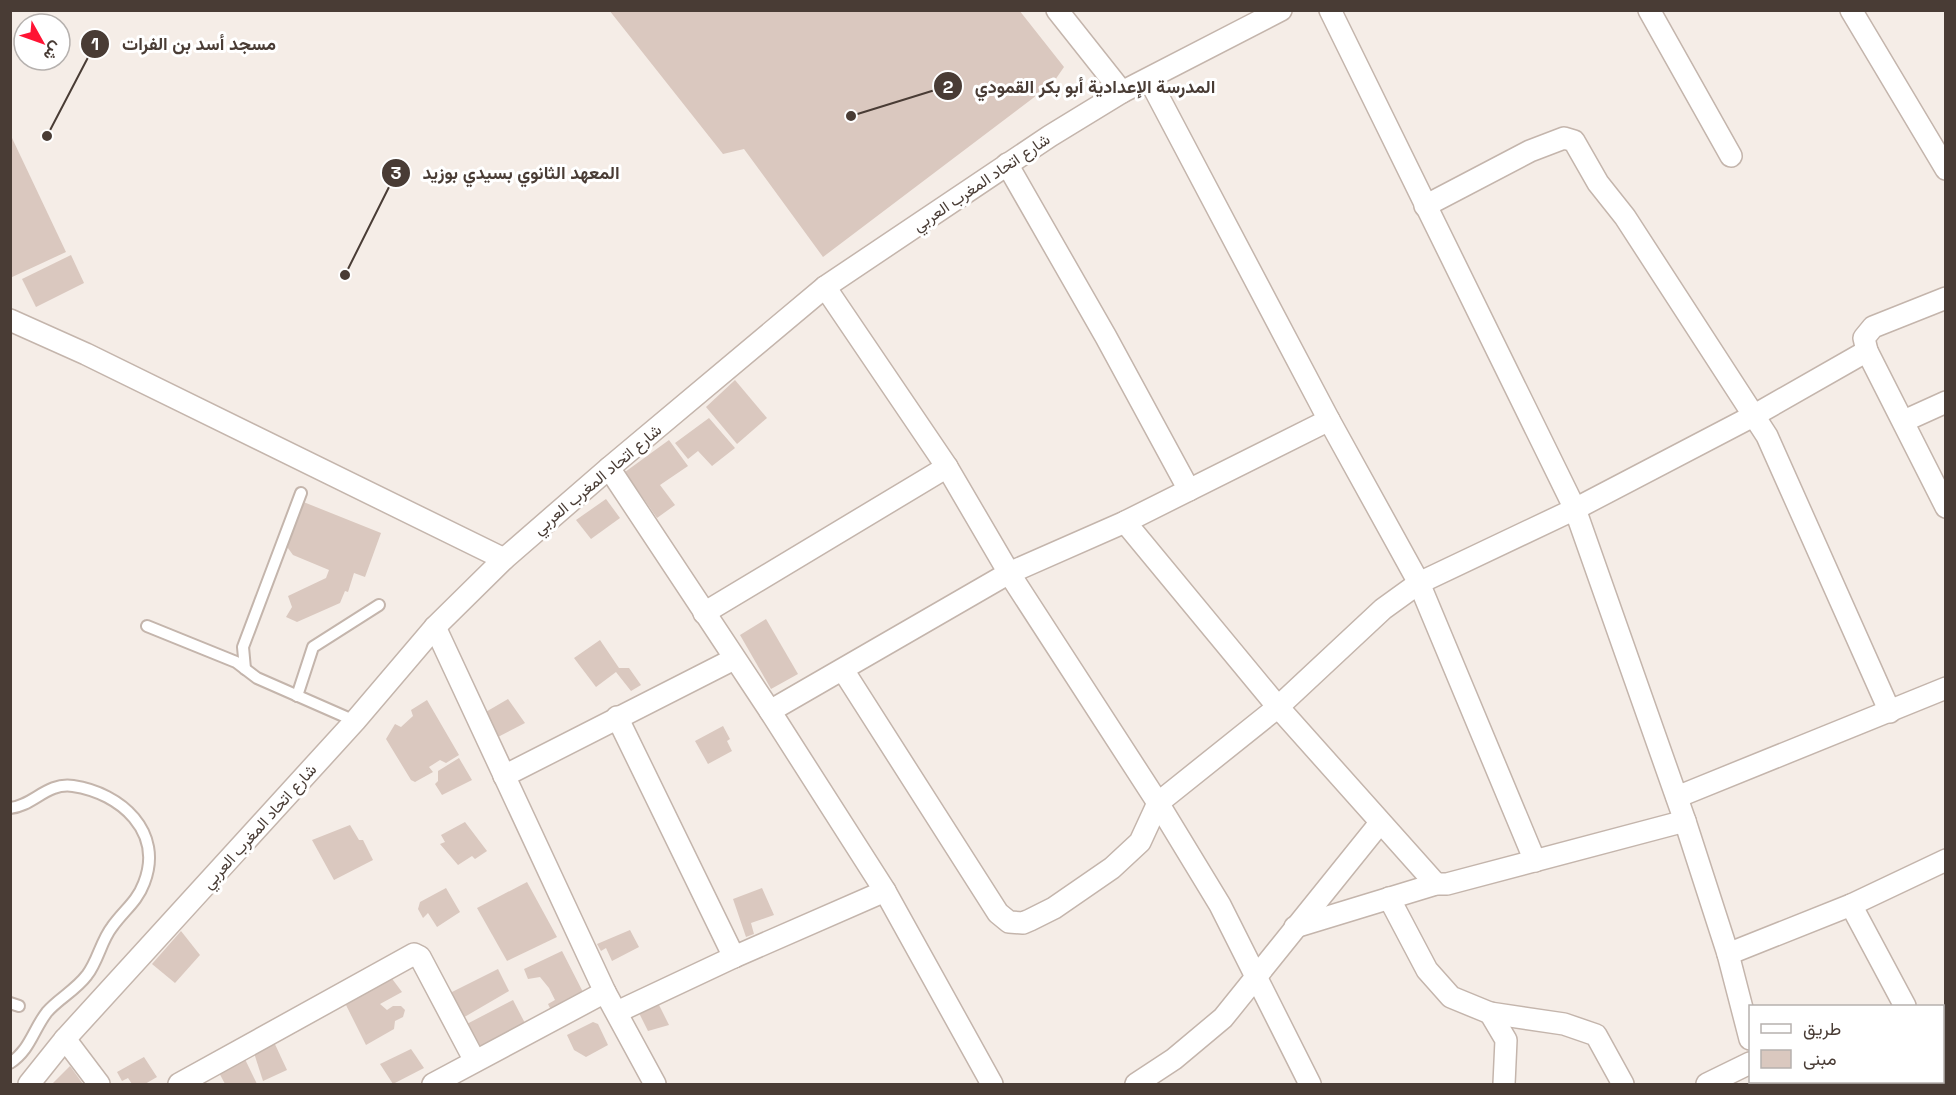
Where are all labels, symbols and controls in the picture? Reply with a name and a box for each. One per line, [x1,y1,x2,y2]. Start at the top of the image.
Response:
north arrow [12,12,72,72]
callout: مسجد أسد بن الفرات [80,26,288,62]
text: 1 [91,32,99,55]
text: مسجد أسد بن الفرات [122,32,276,55]
text: ش [39,37,67,65]
callout: المدرسة الإعدادية أبو بكر القمودي [933,68,1227,104]
text: 2 [943,75,954,98]
text: المدرسة الإعدادية أبو بكر القمودي [975,75,1215,102]
street label: شارع اتحاد المغرب العربي [909,129,1056,239]
callout: المعهد الثانوي بسيدي بوزيد [381,155,632,191]
text: 3 [391,161,402,184]
text: المعهد الثانوي بسيدي بوزيد [422,161,620,188]
street label: شارع اتحاد المغرب العربي [529,419,668,542]
street label: شارع اتحاد المغرب العربي [198,759,323,895]
legend [1749,1005,1944,1083]
text: طريق [1803,1017,1841,1040]
text: مبنى [1803,1047,1837,1070]

